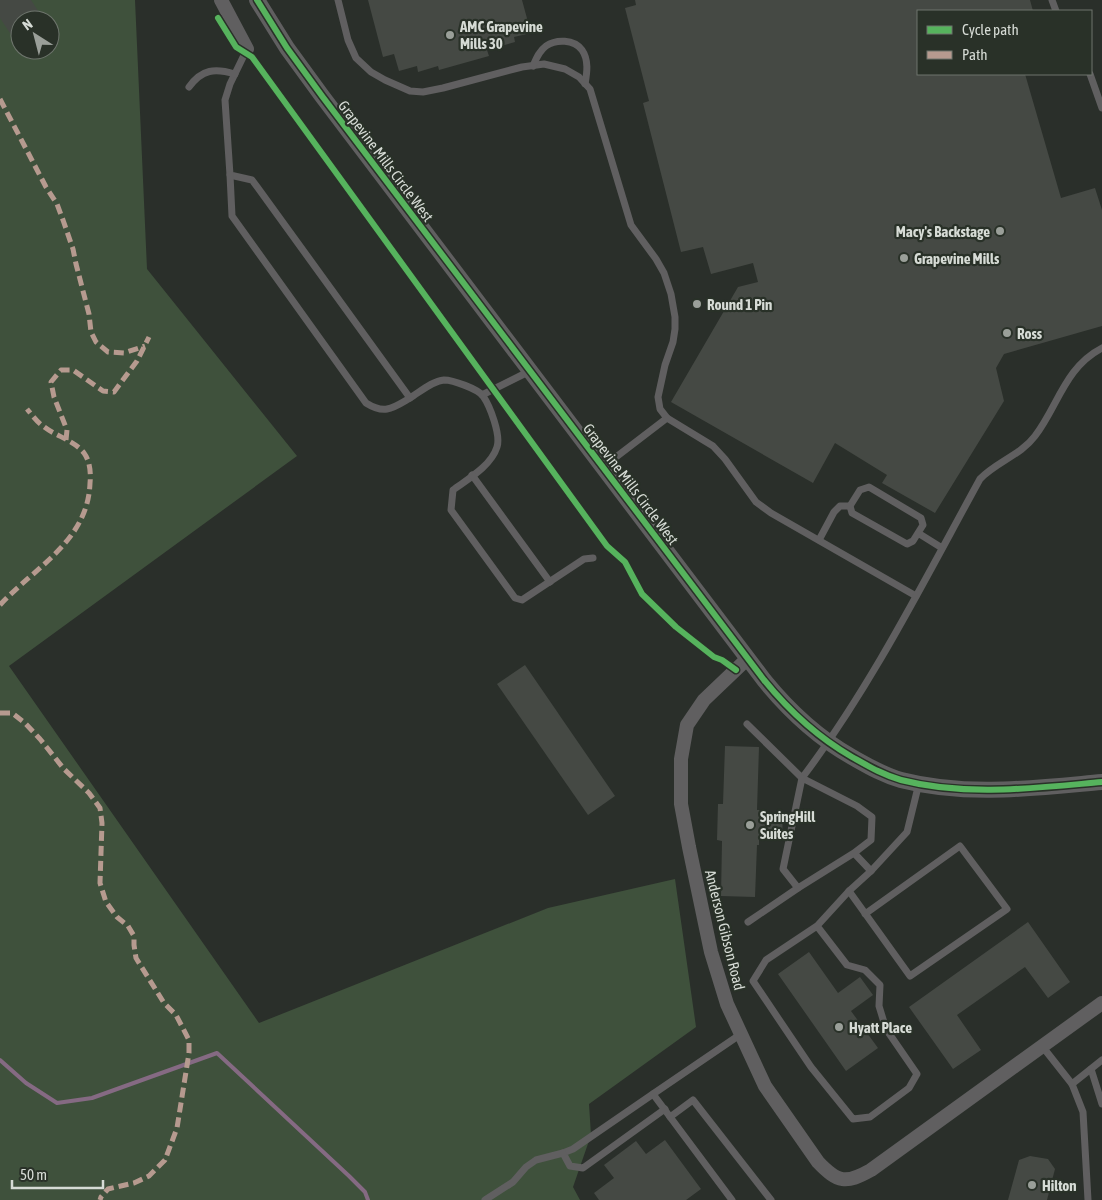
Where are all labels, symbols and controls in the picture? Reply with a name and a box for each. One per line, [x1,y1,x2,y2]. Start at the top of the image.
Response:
north arrow [10,10,60,60]
legend [917,10,1092,75]
text: N [19,16,35,33]
place label: AMC Grapevine Mills 30 [459,18,543,52]
text: Cycle path [962,21,1019,38]
marker: AMC Grapevine Mills 30 [444,29,456,41]
text: Path [962,46,988,63]
street label: Grapevine Mills Circle West [335,97,437,225]
place label: Macy's Backstage [896,223,990,240]
marker: Macy's Backstage [994,225,1006,237]
place label: Grapevine Mills [914,250,1000,267]
marker: Grapevine Mills [898,252,910,264]
place label: Round 1 Pin [707,296,772,313]
marker: Round 1 Pin [691,298,703,310]
place label: Ross [1017,325,1043,342]
marker: Ross [1001,327,1013,339]
street label: Grapevine Mills Circle West [580,420,682,548]
place label: SpringHill Suites [760,808,816,842]
marker: SpringHill Suites [744,819,756,831]
street label: Anderson Gibson Road [702,868,748,992]
place label: Hyatt Place [849,1019,912,1036]
marker: Hyatt Place [833,1021,845,1033]
scale bar [12,1158,104,1190]
text: 50 m [20,1166,47,1183]
place label: Hilton [1042,1177,1077,1194]
marker: Hilton [1026,1179,1038,1191]

